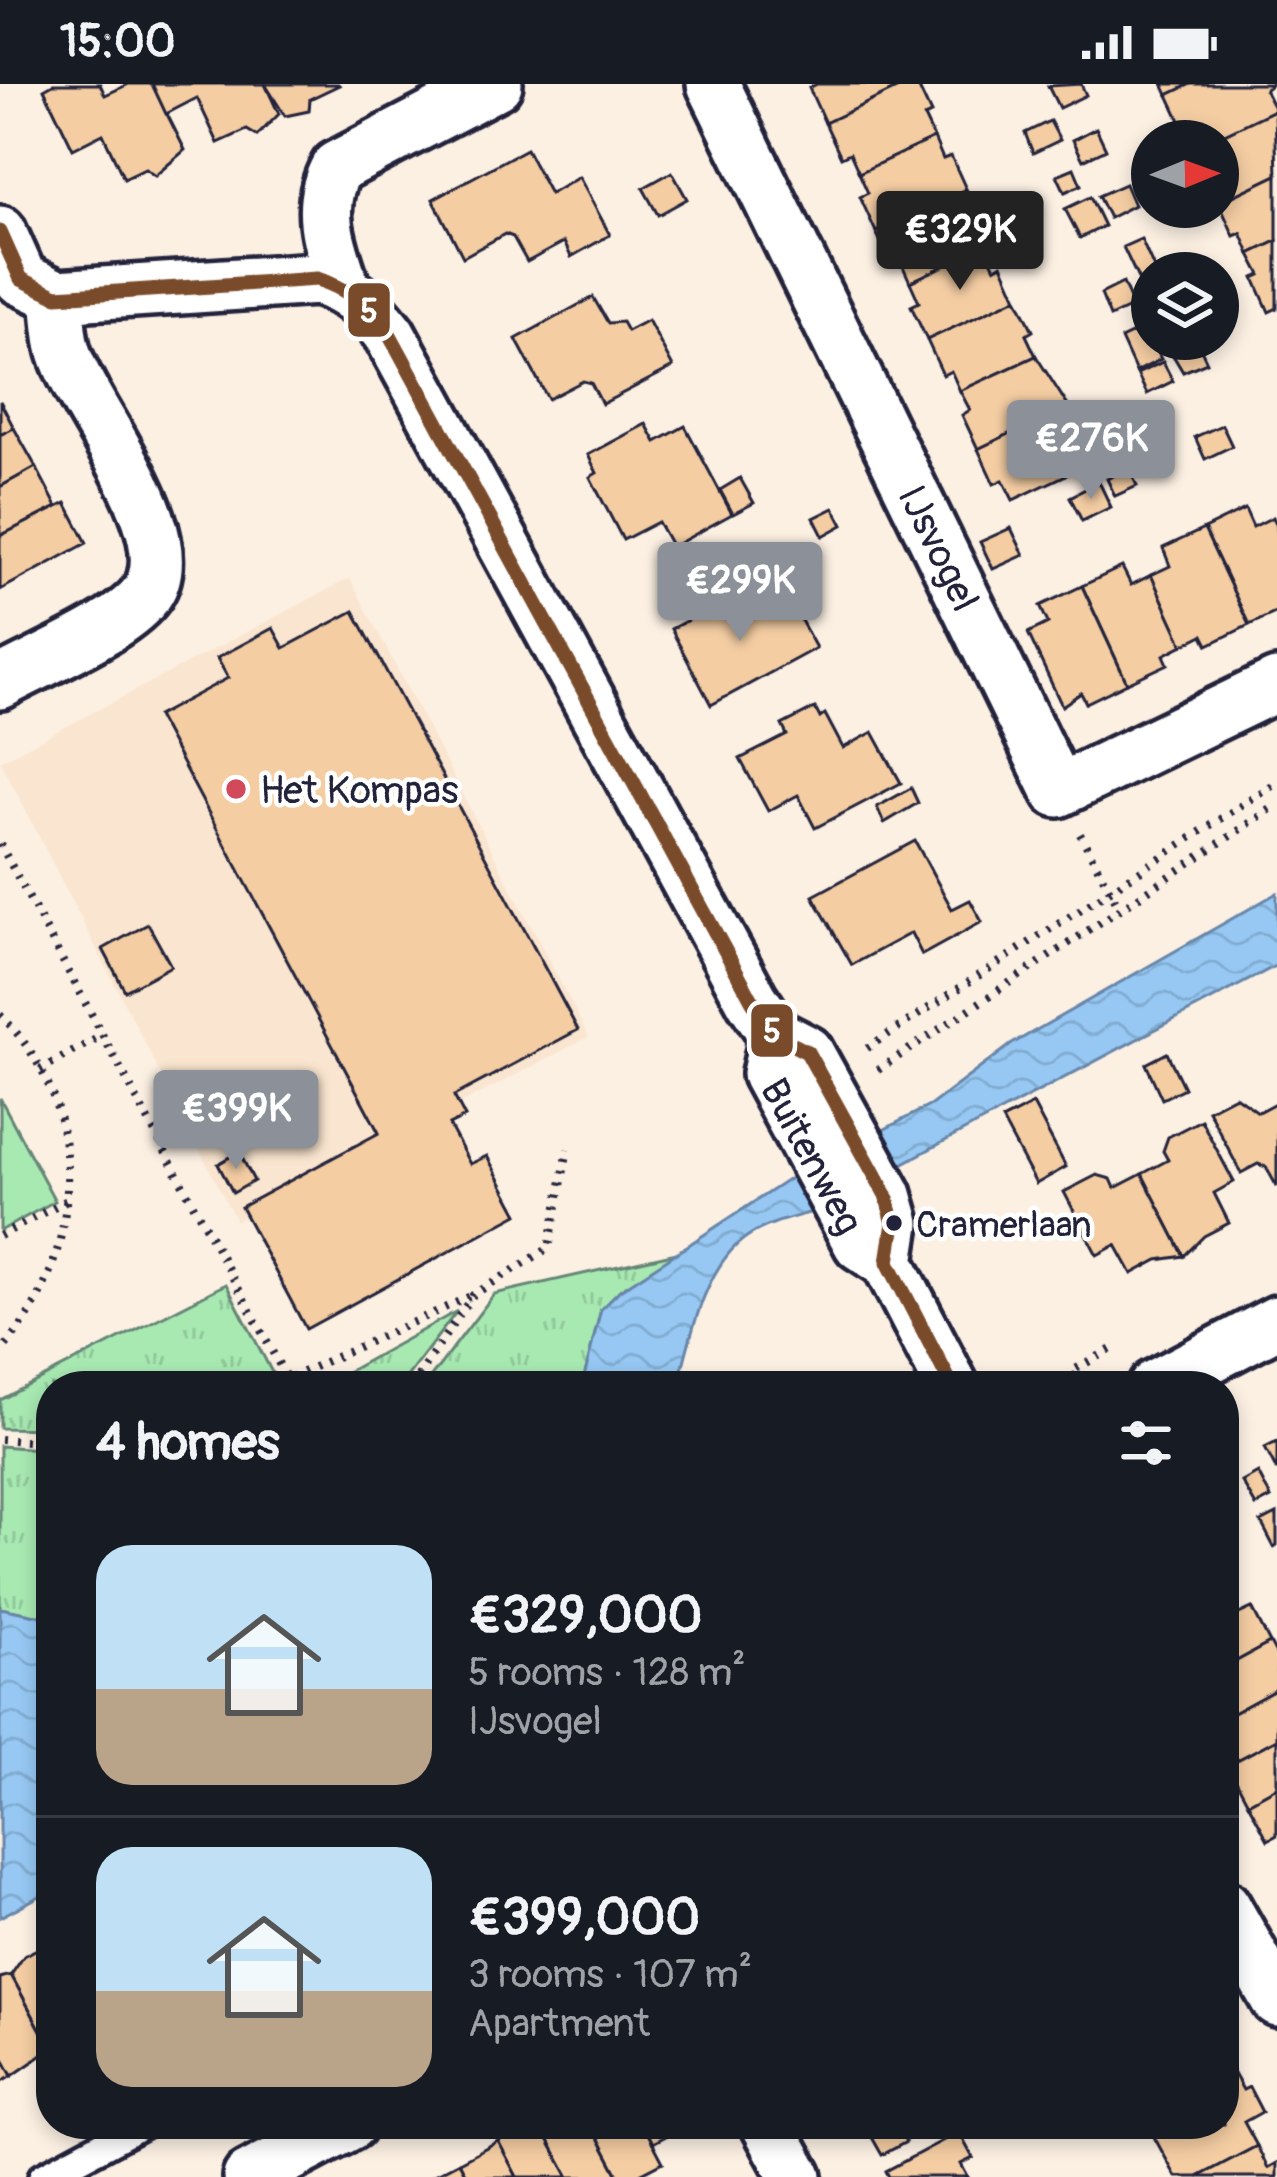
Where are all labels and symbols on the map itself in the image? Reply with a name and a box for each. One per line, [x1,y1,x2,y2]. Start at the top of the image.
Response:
north arrow [1131,120,1239,228]
pin: €329K [876,191,1044,293]
line badge: 5 [346,281,392,339]
text: 5 [360,291,378,332]
pin: €276K [1007,400,1175,502]
street label: IJsvogel [887,478,989,619]
pin: €299K [656,542,824,644]
place label: Het Kompas [260,766,458,815]
marker: Het Kompas [223,776,249,802]
line badge: 5 [749,1002,795,1059]
text: 5 [763,1011,781,1052]
pin: €399K [152,1070,320,1172]
street label: Buitenweg [749,1070,873,1243]
place label: Cramerlaan [916,1203,1092,1248]
marker: Cramerlaan [883,1212,905,1234]

